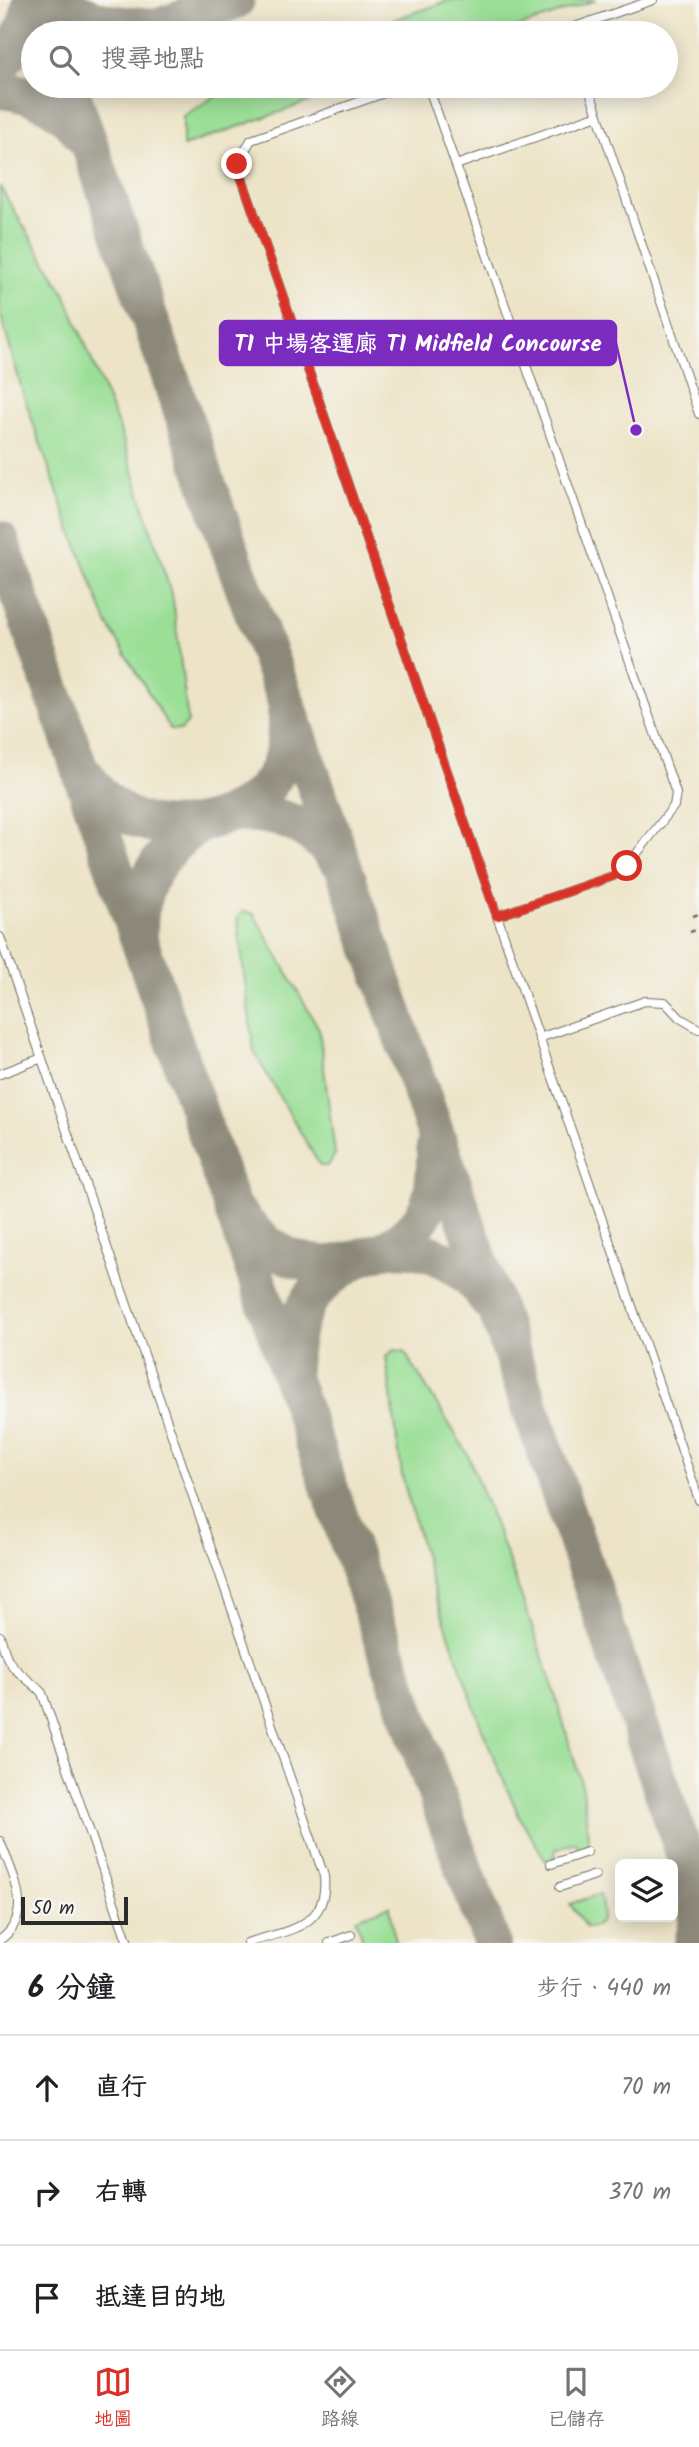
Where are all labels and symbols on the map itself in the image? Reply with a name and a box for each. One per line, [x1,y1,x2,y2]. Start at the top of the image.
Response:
route end [221,148,252,179]
callout: T1 中場客運廊 T1 Midfield Concourse [220,321,616,365]
text: T1 中場客運廊 T1 Midfield Concourse [234,327,602,363]
route start [611,850,642,881]
scale bar [21,1894,128,1926]

